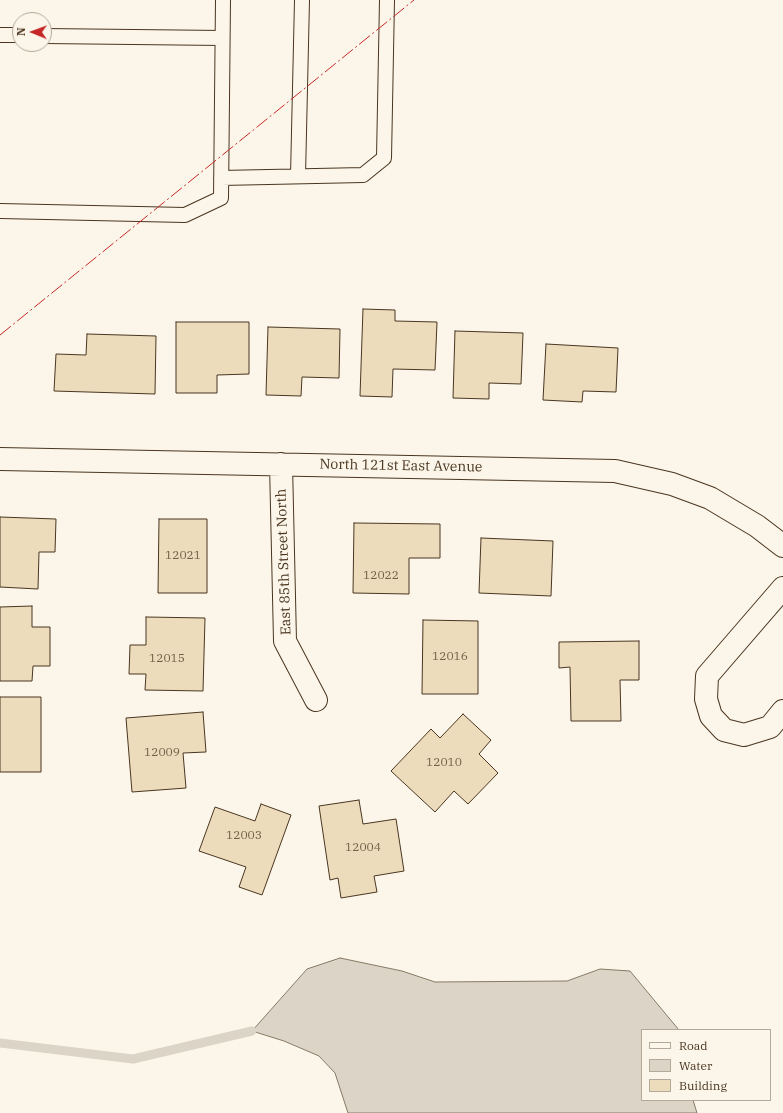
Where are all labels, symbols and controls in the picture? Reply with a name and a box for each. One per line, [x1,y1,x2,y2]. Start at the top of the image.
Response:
north arrow [12,12,52,52]
text: N [14,27,28,36]
street label: North 121st East Avenue [319,456,483,476]
street label: East 85th Street North [273,488,295,636]
house number: 12021 [165,549,201,563]
house number: 12022 [363,569,399,583]
house number: 12016 [432,650,468,664]
house number: 12015 [149,652,185,666]
house number: 12009 [144,746,180,760]
house number: 12010 [426,756,462,770]
house number: 12003 [226,829,262,843]
house number: 12004 [345,841,381,855]
legend [641,1029,771,1101]
text: Road [679,1038,708,1053]
text: Water [679,1058,712,1073]
text: Building [679,1078,727,1093]

